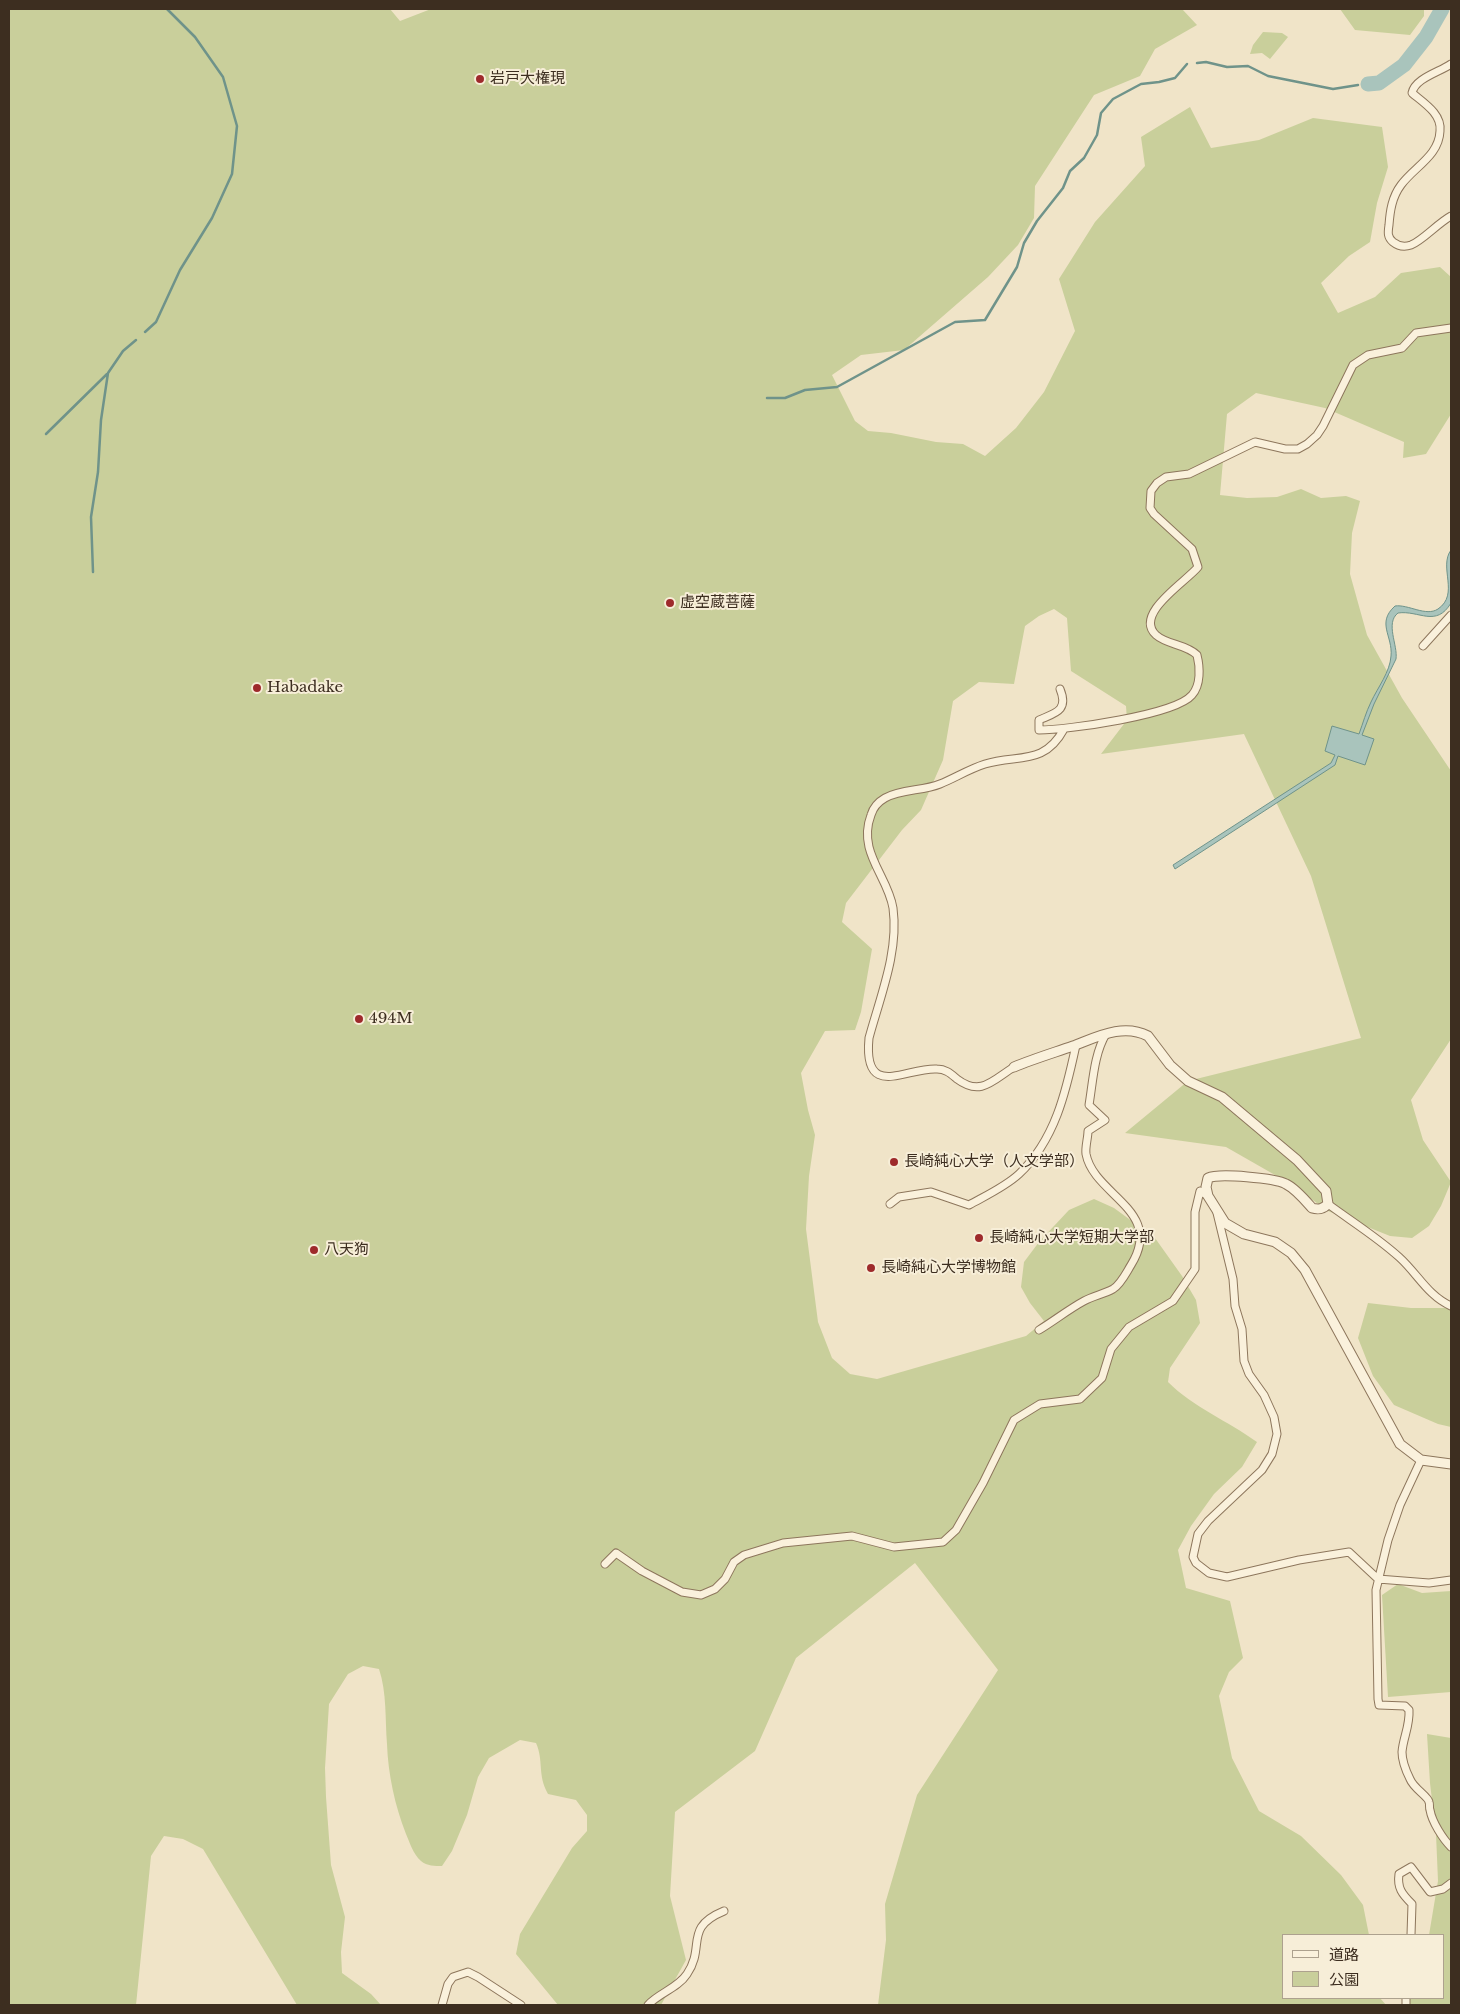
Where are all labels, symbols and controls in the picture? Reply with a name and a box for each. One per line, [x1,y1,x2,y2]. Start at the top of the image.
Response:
place label: 岩戸大権現 [490,70,565,88]
marker: 岩戸大権現 [474,73,486,85]
place label: 虚空蔵菩薩 [680,594,755,612]
marker: 虚空蔵菩薩 [664,597,676,609]
place label: Habadake [267,679,343,697]
marker: Habadake [251,682,263,694]
place label: 494M [369,1010,413,1028]
marker: 494M [353,1013,365,1025]
place label: 長崎純心大学（人文学部） [904,1153,1084,1171]
marker: 長崎純心大学（人文学部） [888,1156,900,1168]
place label: 長崎純心大学短期大学部 [989,1229,1154,1247]
marker: 長崎純心大学短期大学部 [973,1232,985,1244]
place label: 八天狗 [324,1241,369,1259]
marker: 八天狗 [308,1244,320,1256]
place label: 長崎純心大学博物館 [881,1259,1016,1277]
marker: 長崎純心大学博物館 [865,1262,877,1274]
legend [1282,1934,1445,1999]
text: 道路 [1329,1945,1359,1964]
text: 公園 [1329,1970,1359,1989]

